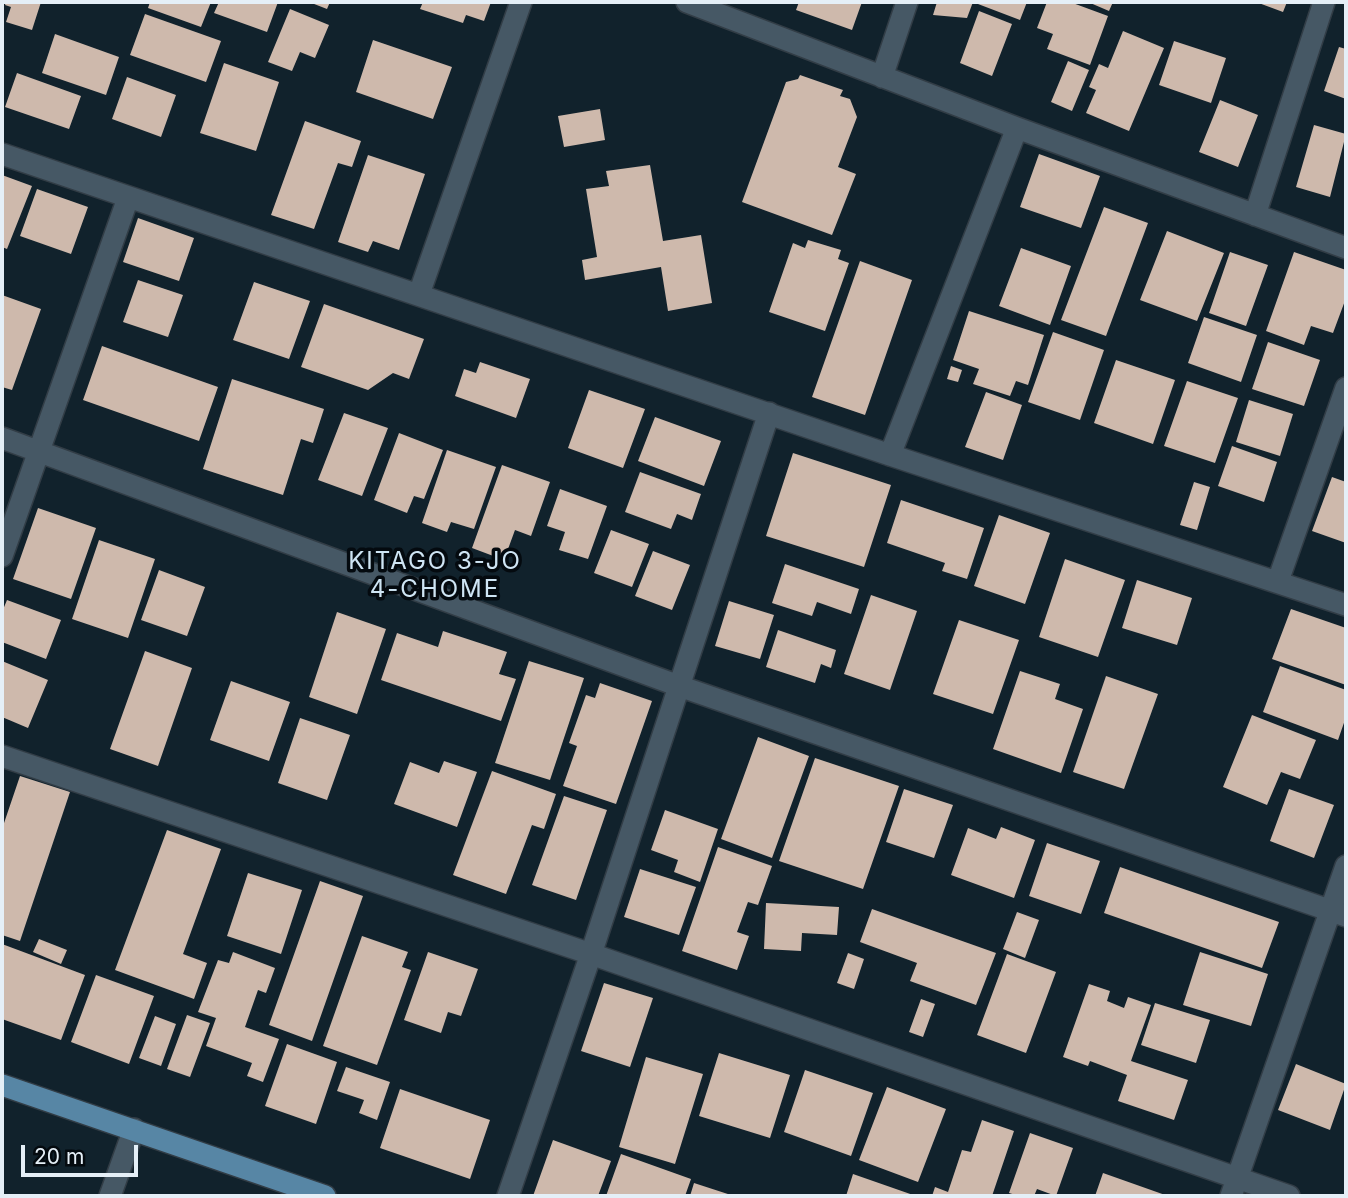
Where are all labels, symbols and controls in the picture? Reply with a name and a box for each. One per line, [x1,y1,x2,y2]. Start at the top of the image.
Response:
district label: KITAGO 3-JO 4-CHOME [350,548,520,604]
scale bar [24,1132,142,1176]
text: 20 m [34,1144,84,1169]

